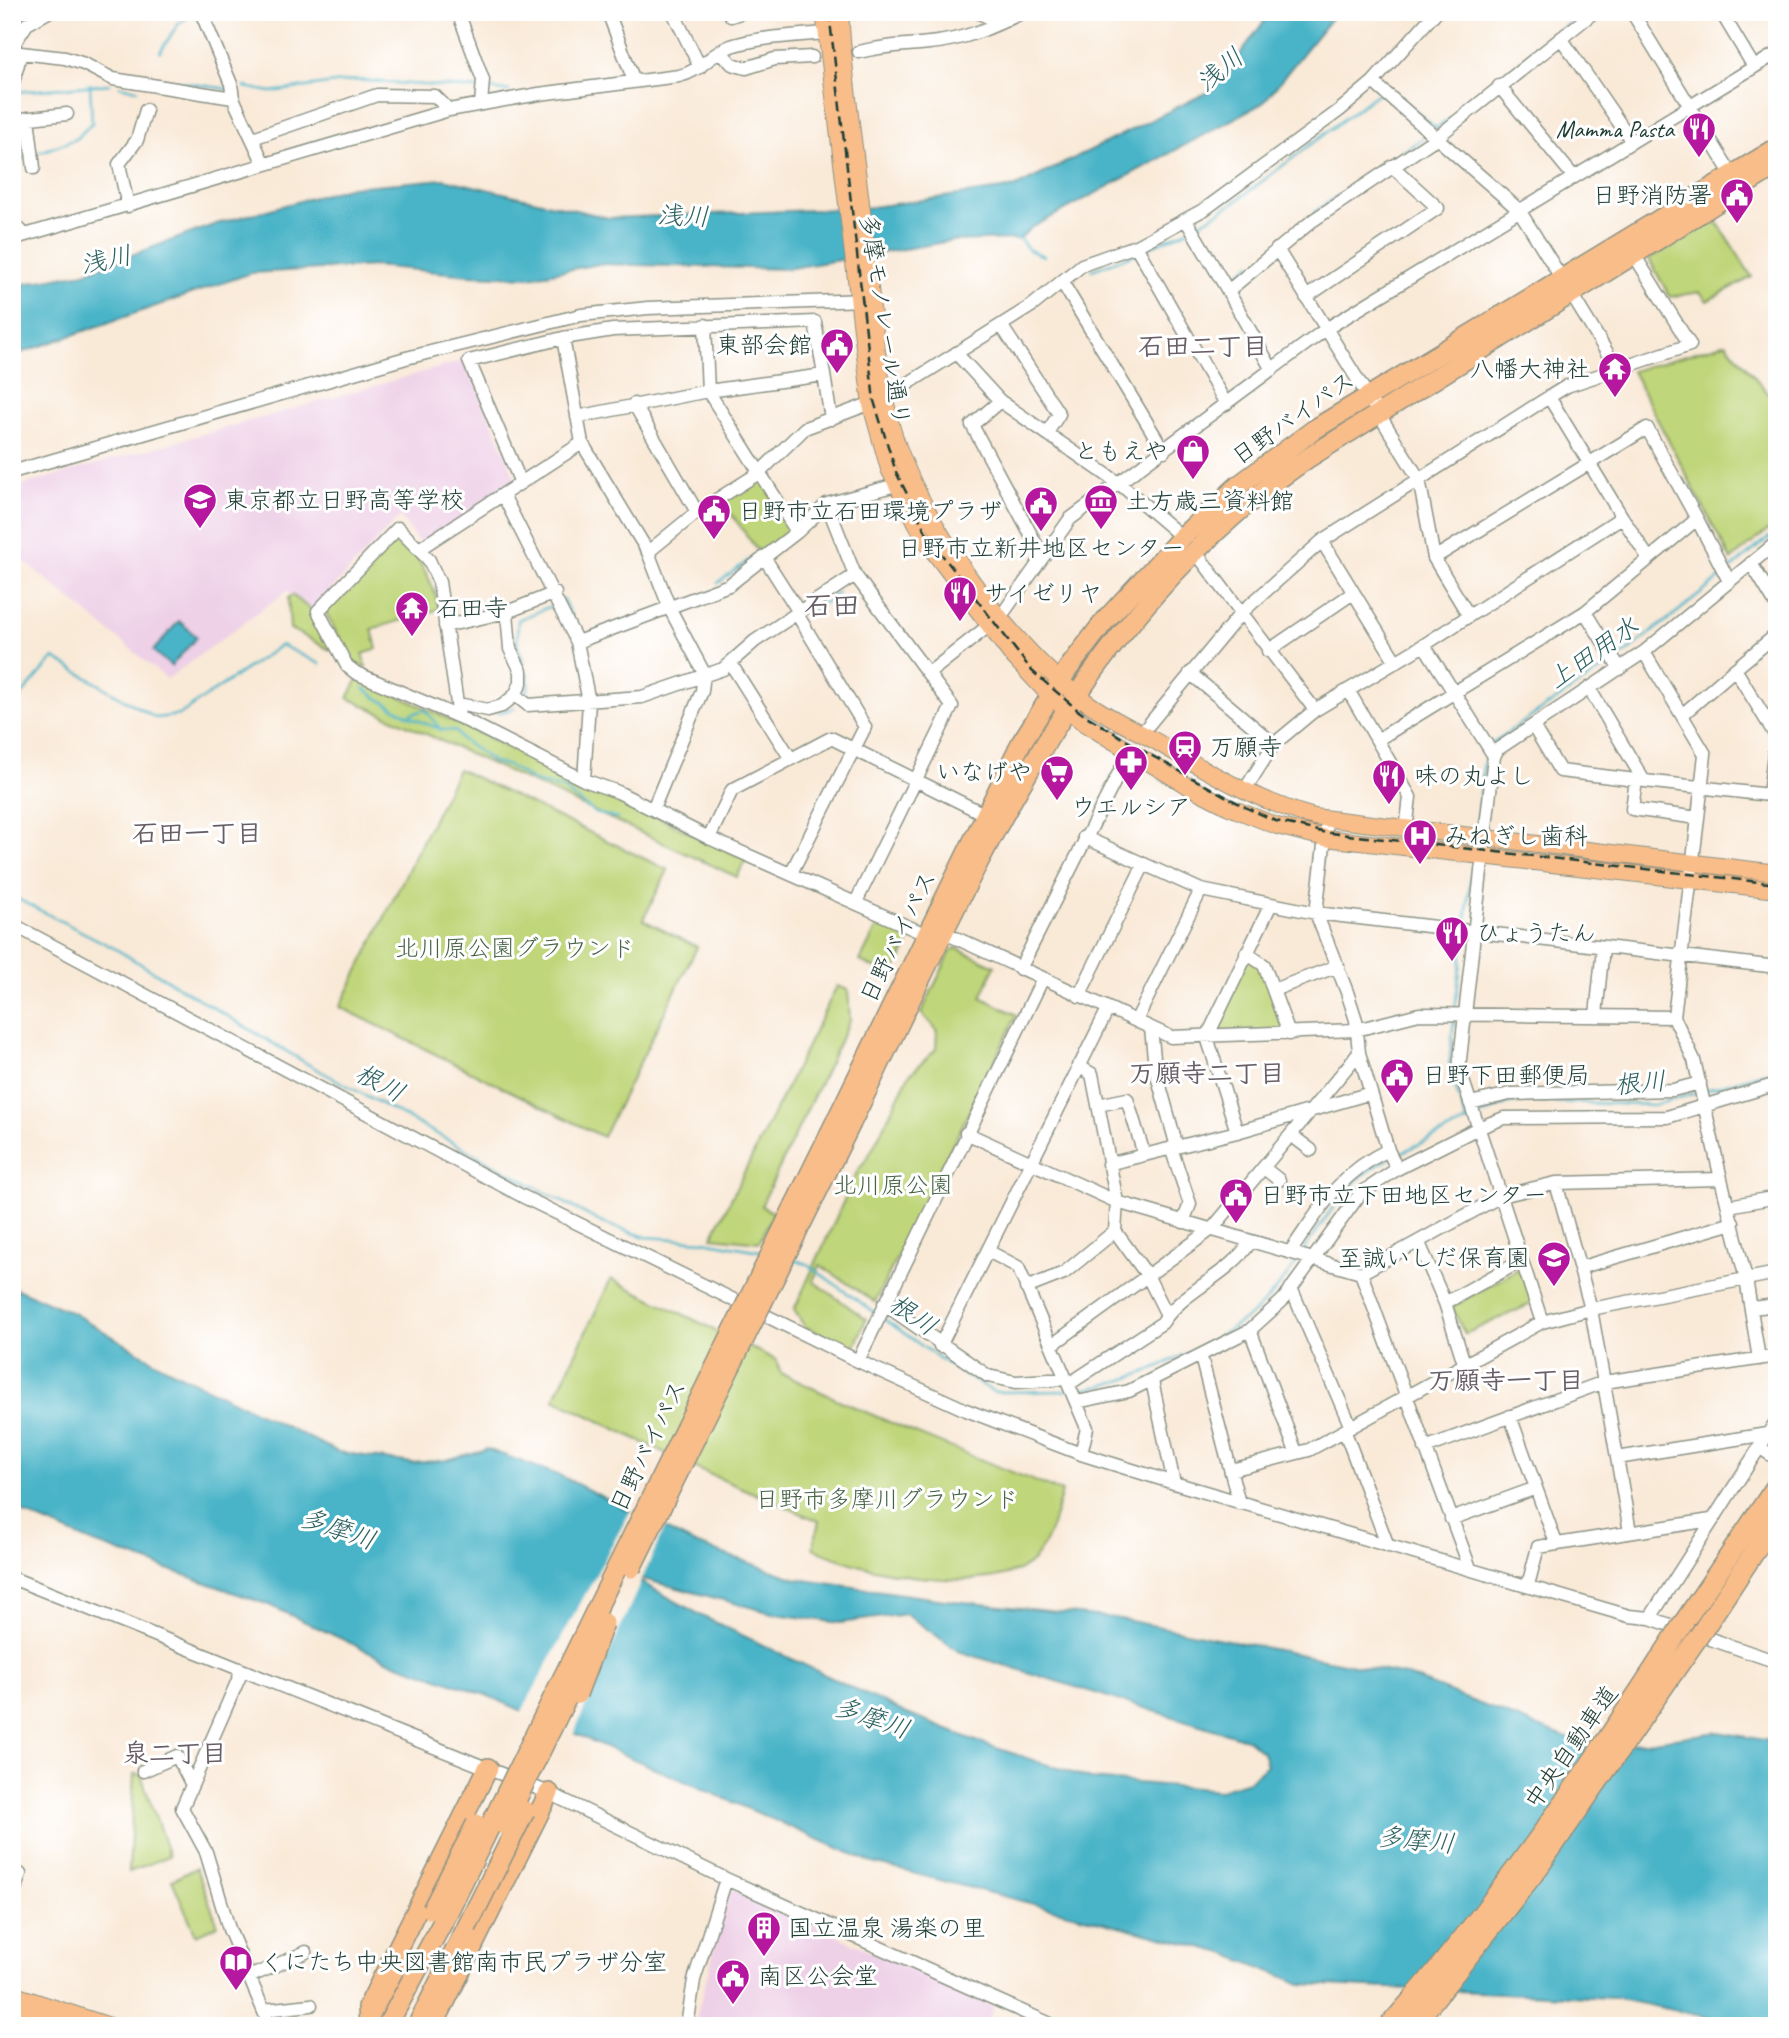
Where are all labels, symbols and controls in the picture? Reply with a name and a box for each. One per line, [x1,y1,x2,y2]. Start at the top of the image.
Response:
water label: 浅川 [1189,41,1251,99]
restaurant icon: Mamma Pasta [1680,110,1718,159]
place label: Mamma Pasta [1556,114,1676,144]
public building icon: 日野消防署 [1718,176,1756,225]
place label: 日野消防署 [1592,180,1712,210]
water label: 浅川 [656,199,710,233]
street label: 多摩モノレール通り [853,212,917,428]
water label: 浅川 [77,238,135,282]
public building icon: 東部会館 [818,326,856,375]
place label: 東部会館 [716,330,812,360]
district label: 石田二丁目 [1138,330,1268,363]
temple icon: 八幡大神社 [1596,350,1634,399]
place label: 八幡大神社 [1470,354,1590,384]
street label: 日野バイパス [1226,365,1360,471]
shop icon: ともえや [1174,432,1212,481]
place label: ともえや [1074,436,1168,466]
school or university icon: 東京都立日野高等学校 [181,481,219,530]
museum icon: 土方歳三資料館 [1082,482,1120,531]
public building icon: 日野市立新井地区センター [1022,484,1060,533]
place label: 東京都立日野高等学校 [224,485,464,515]
place label: 土方歳三資料館 [1126,486,1294,516]
public building icon: 日野市立石田環境プラザ [695,492,733,541]
place label: 日野市立石田環境プラザ [738,496,1002,526]
place label: 日野市立新井地区センター [897,533,1185,563]
restaurant icon: サイゼリヤ [941,574,979,623]
place label: サイゼリヤ [984,578,1103,608]
district label: 石田 [804,588,860,623]
temple icon: 石田寺 [393,589,431,638]
place label: 石田寺 [436,593,508,623]
water label: 上田用水 [1541,610,1645,696]
station icon: 万願寺 [1166,728,1204,777]
place label: 万願寺 [1210,732,1282,762]
pharmacy icon: ウエルシア [1112,743,1150,792]
supermarket icon: いなげや [1038,753,1076,802]
place label: いなげや [936,757,1032,787]
restaurant icon: 味の丸よし [1370,757,1408,806]
place label: 味の丸よし [1414,761,1534,791]
place label: ウエルシア [1071,792,1191,822]
district label: 石田一丁目 [132,817,262,850]
hospital icon: みねぎし歯科 [1401,817,1439,866]
place label: みねぎし歯科 [1444,821,1588,851]
street label: 日野バイパス [853,866,943,1008]
restaurant icon: ひょうたん [1433,914,1471,963]
place label: ひょうたん [1476,918,1596,948]
park label: 北川原公園グラウンド [395,933,635,963]
water label: 根川 [349,1056,411,1110]
public building icon: 日野下田郵便局 [1378,1056,1416,1105]
district label: 万願寺二丁目 [1129,1057,1285,1090]
place label: 日野下田郵便局 [1422,1060,1590,1090]
water label: 根川 [1613,1064,1667,1102]
park label: 北川原公園 [833,1170,953,1200]
public building icon: 日野市立下田地区センター [1217,1176,1255,1225]
place label: 日野市立下田地区センター [1260,1180,1547,1210]
school or university icon: 至誠いしだ保育園 [1535,1239,1573,1288]
place label: 至誠いしだ保育園 [1338,1243,1530,1273]
water label: 根川 [882,1287,944,1343]
district label: 万願寺一丁目 [1428,1364,1584,1397]
street label: 日野バイパス [603,1375,693,1517]
park label: 日野市多摩川グラウンド [755,1484,1019,1514]
water label: 多摩川 [296,1501,380,1557]
street label: 中央自動車道 [1517,1679,1625,1815]
water label: 多摩川 [830,1690,914,1746]
district label: 泉二丁目 [123,1737,227,1770]
water label: 多摩川 [1375,1820,1457,1860]
building icon: 国立温泉 湯楽の里 [745,1909,783,1958]
place label: 国立温泉 湯楽の里 [788,1913,986,1943]
library icon: くにたち中央図書館南市民プラザ分室 [217,1943,255,1992]
place label: くにたち中央図書館南市民プラザ分室 [260,1947,667,1977]
public building icon: 南区公会堂 [714,1957,752,2006]
place label: 南区公会堂 [758,1961,878,1991]

